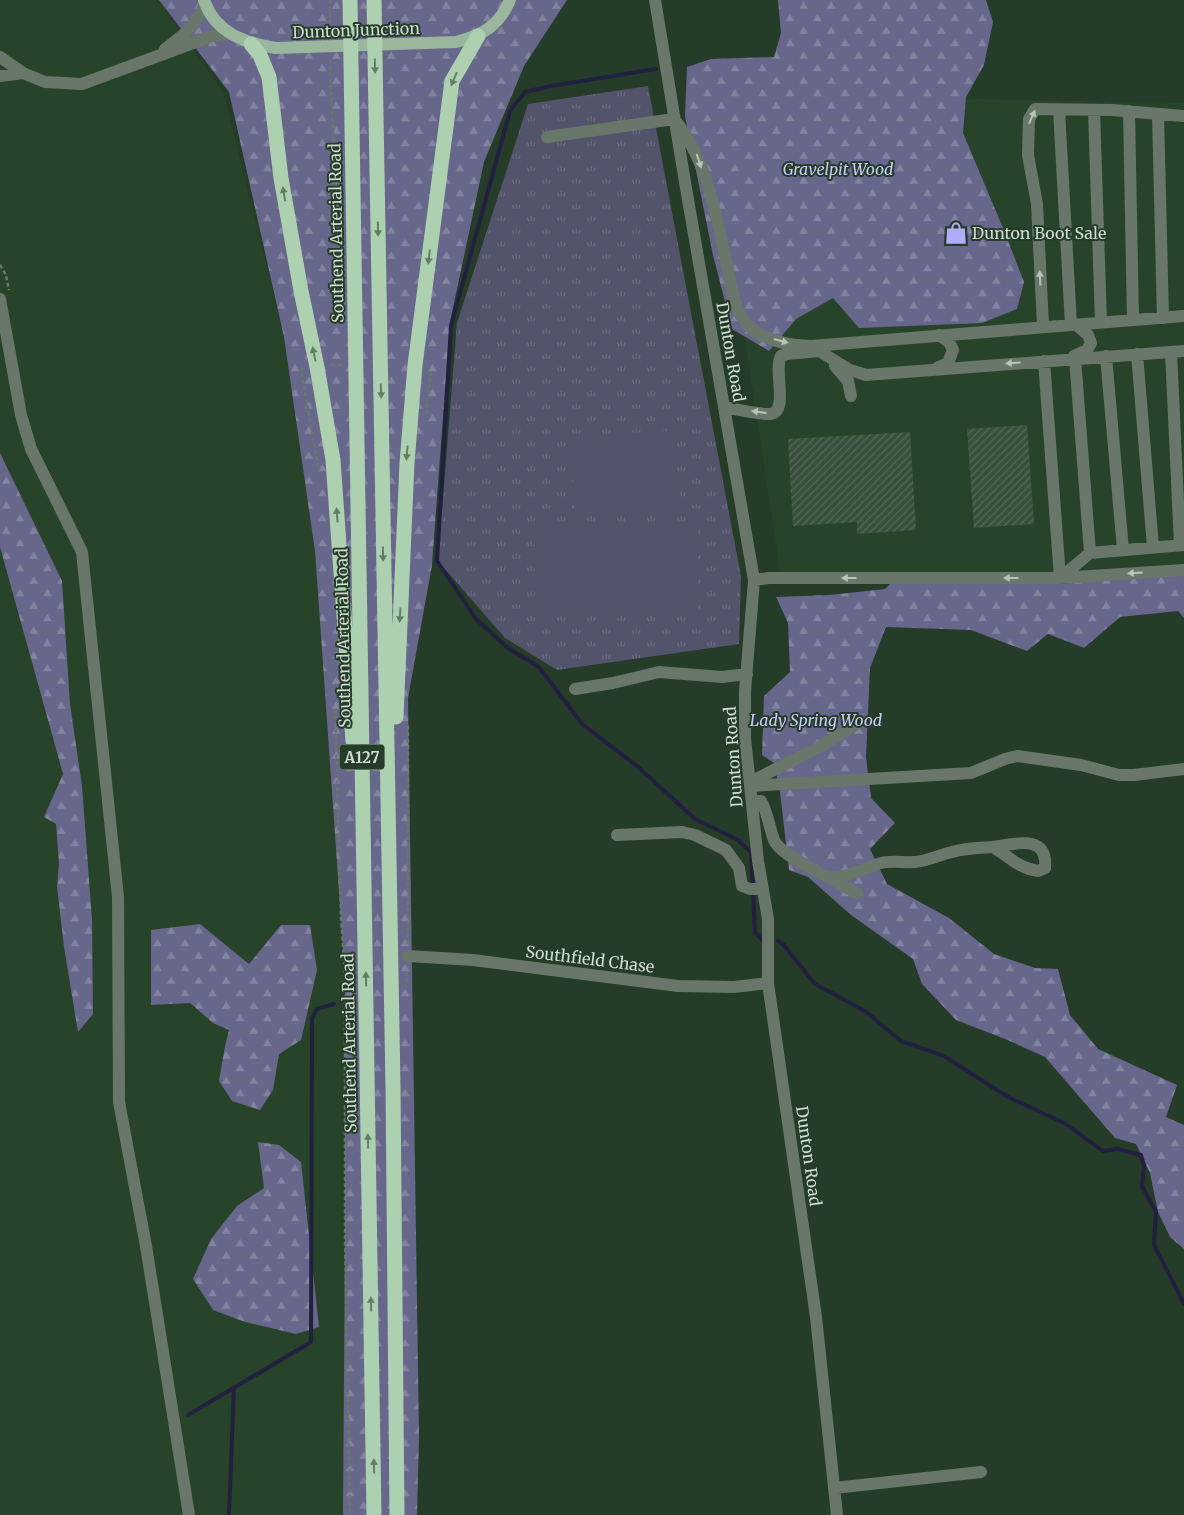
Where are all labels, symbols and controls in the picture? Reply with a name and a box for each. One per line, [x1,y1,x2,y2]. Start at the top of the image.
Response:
street label: Dunton Junction [292,18,421,42]
one-way arrow [371,58,379,74]
one-way arrow [450,72,458,87]
one-way arrow [1028,110,1036,124]
street label: Southend Arterial Road [324,143,348,323]
one-way arrow [696,153,703,168]
park label: Gravelpit Wood [783,159,894,179]
one-way arrow [279,186,287,202]
shop icon: Dunton Boot Sale [943,220,969,246]
one-way arrow [374,221,382,237]
place label: Dunton Boot Sale [972,223,1106,243]
one-way arrow [425,249,433,265]
one-way arrow [1036,269,1044,285]
street label: Dunton Road [712,300,750,404]
one-way arrow [774,337,789,345]
one-way arrow [310,346,318,361]
one-way arrow [1005,359,1021,367]
one-way arrow [377,383,385,399]
one-way arrow [751,408,767,416]
one-way arrow [403,445,411,461]
one-way arrow [332,506,340,522]
one-way arrow [379,546,387,562]
street label: Southend Arterial Road [331,548,355,728]
one-way arrow [1127,569,1143,577]
one-way arrow [841,574,857,582]
one-way arrow [1003,574,1019,582]
one-way arrow [395,607,403,623]
street label: Dunton Road [719,706,747,808]
park label: Lady Spring Wood [750,710,883,730]
road number: A127 [340,744,384,770]
street label: Southfield Chase [524,941,656,977]
street label: Southend Arterial Road [337,953,361,1133]
one-way arrow [361,971,369,987]
street label: Dunton Road [792,1105,826,1208]
one-way arrow [364,1133,372,1149]
one-way arrow [367,1296,375,1312]
one-way arrow [369,1458,377,1474]

